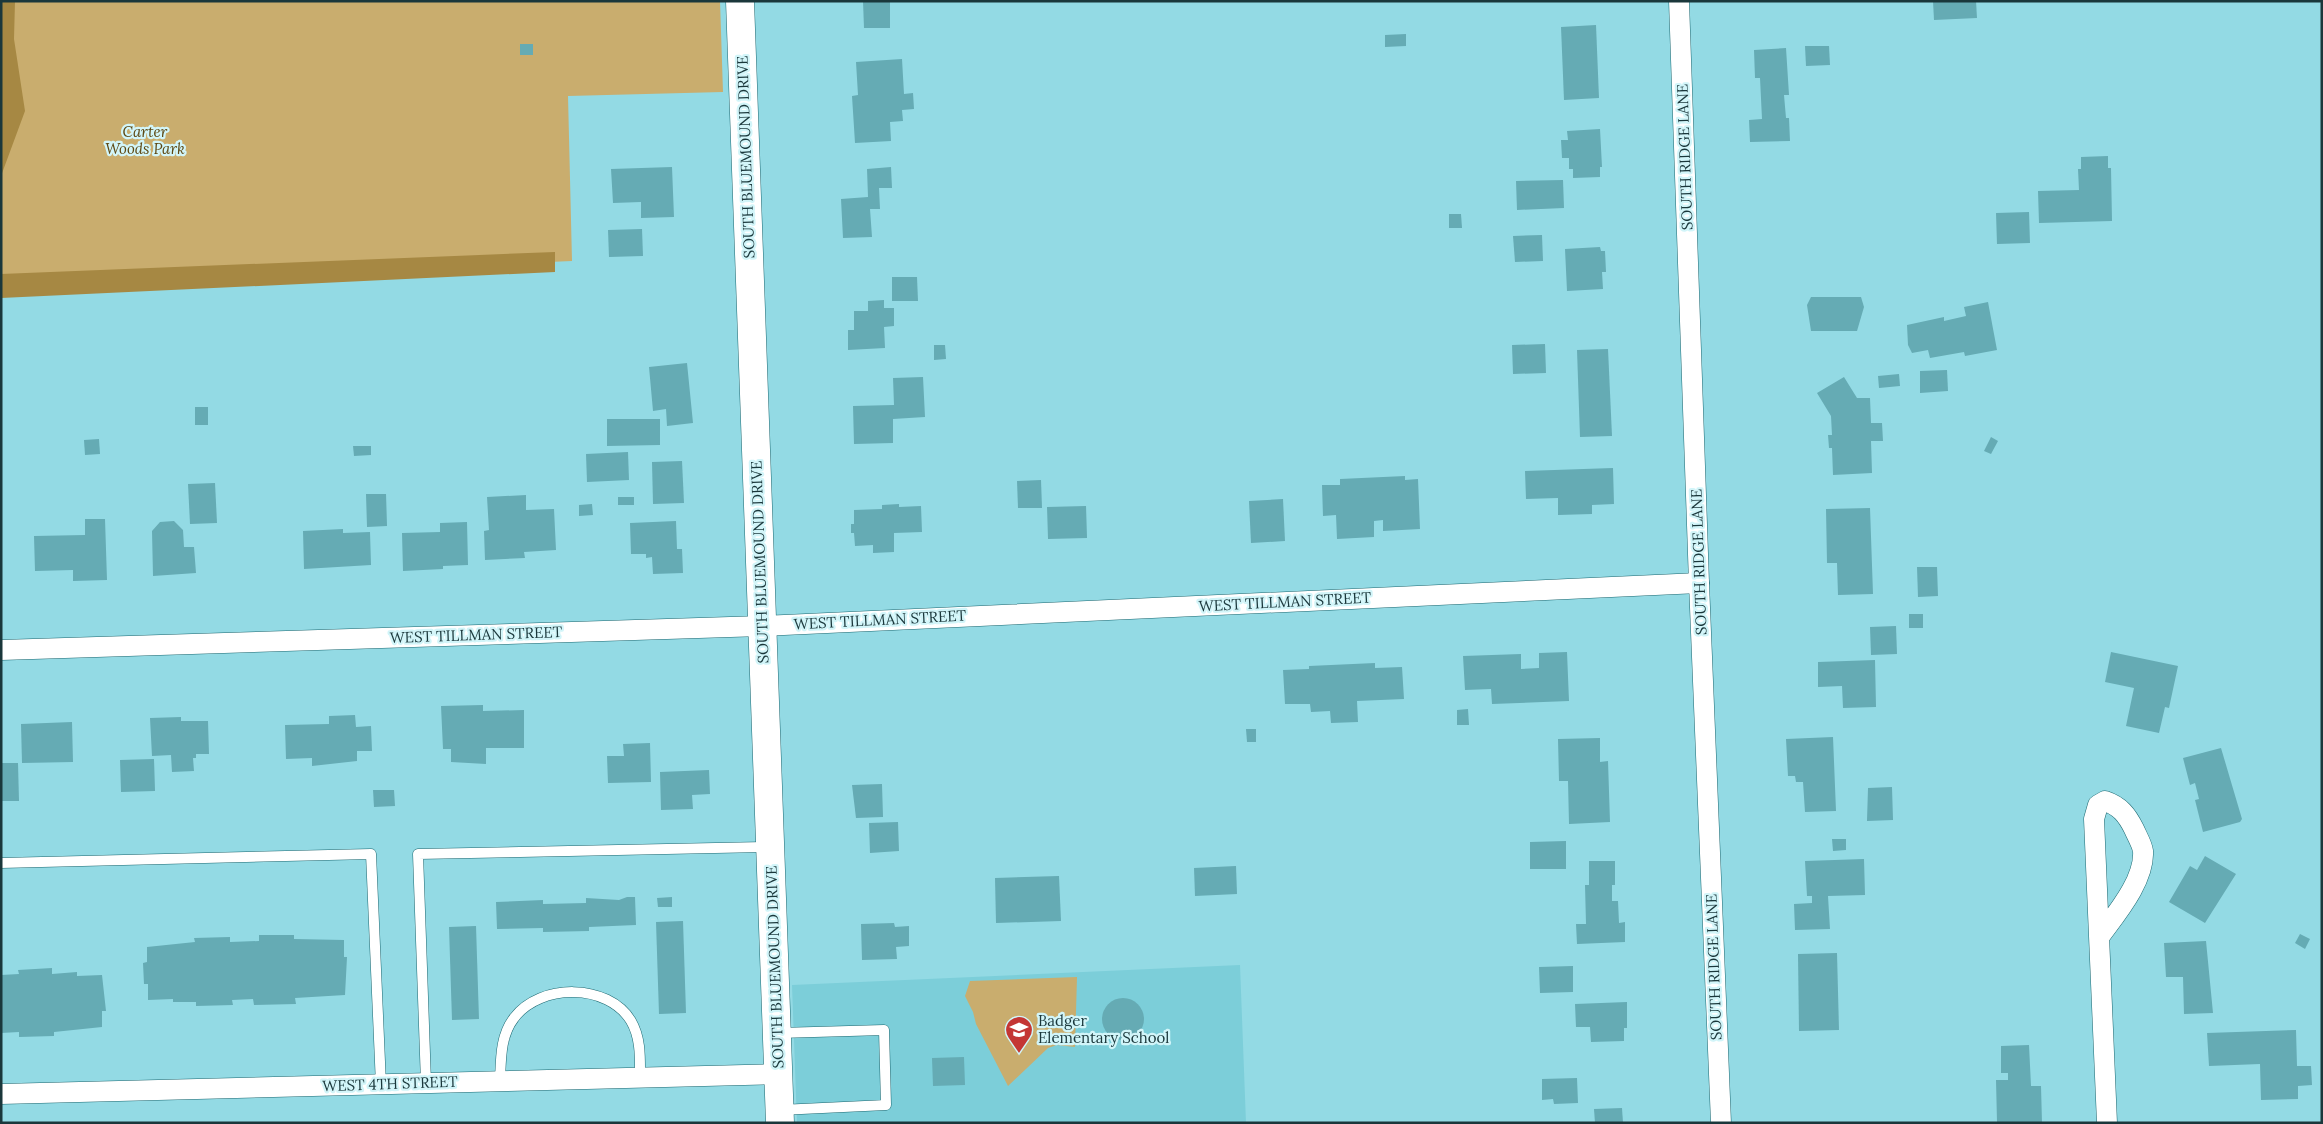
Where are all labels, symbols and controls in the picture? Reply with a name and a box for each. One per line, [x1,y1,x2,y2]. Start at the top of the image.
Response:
street label: SOUTH BLUEMOUND DRIVE [732,55,759,259]
street label: SOUTH RIDGE LANE [1672,84,1697,230]
park label: Carter Woods Park [105,122,185,158]
street label: SOUTH BLUEMOUND DRIVE [746,460,773,664]
street label: SOUTH RIDGE LANE [1686,489,1711,635]
street label: WEST TILLMAN STREET [1198,587,1372,616]
street label: WEST TILLMAN STREET [793,605,967,634]
street label: WEST TILLMAN STREET [389,622,563,647]
street label: SOUTH BLUEMOUND DRIVE [761,865,788,1069]
street label: SOUTH RIDGE LANE [1701,894,1726,1040]
place label: Badger Elementary School [1038,1011,1169,1047]
school or university icon: Badger Elementary School [1004,1015,1034,1054]
street label: WEST 4TH STREET [322,1072,458,1095]

